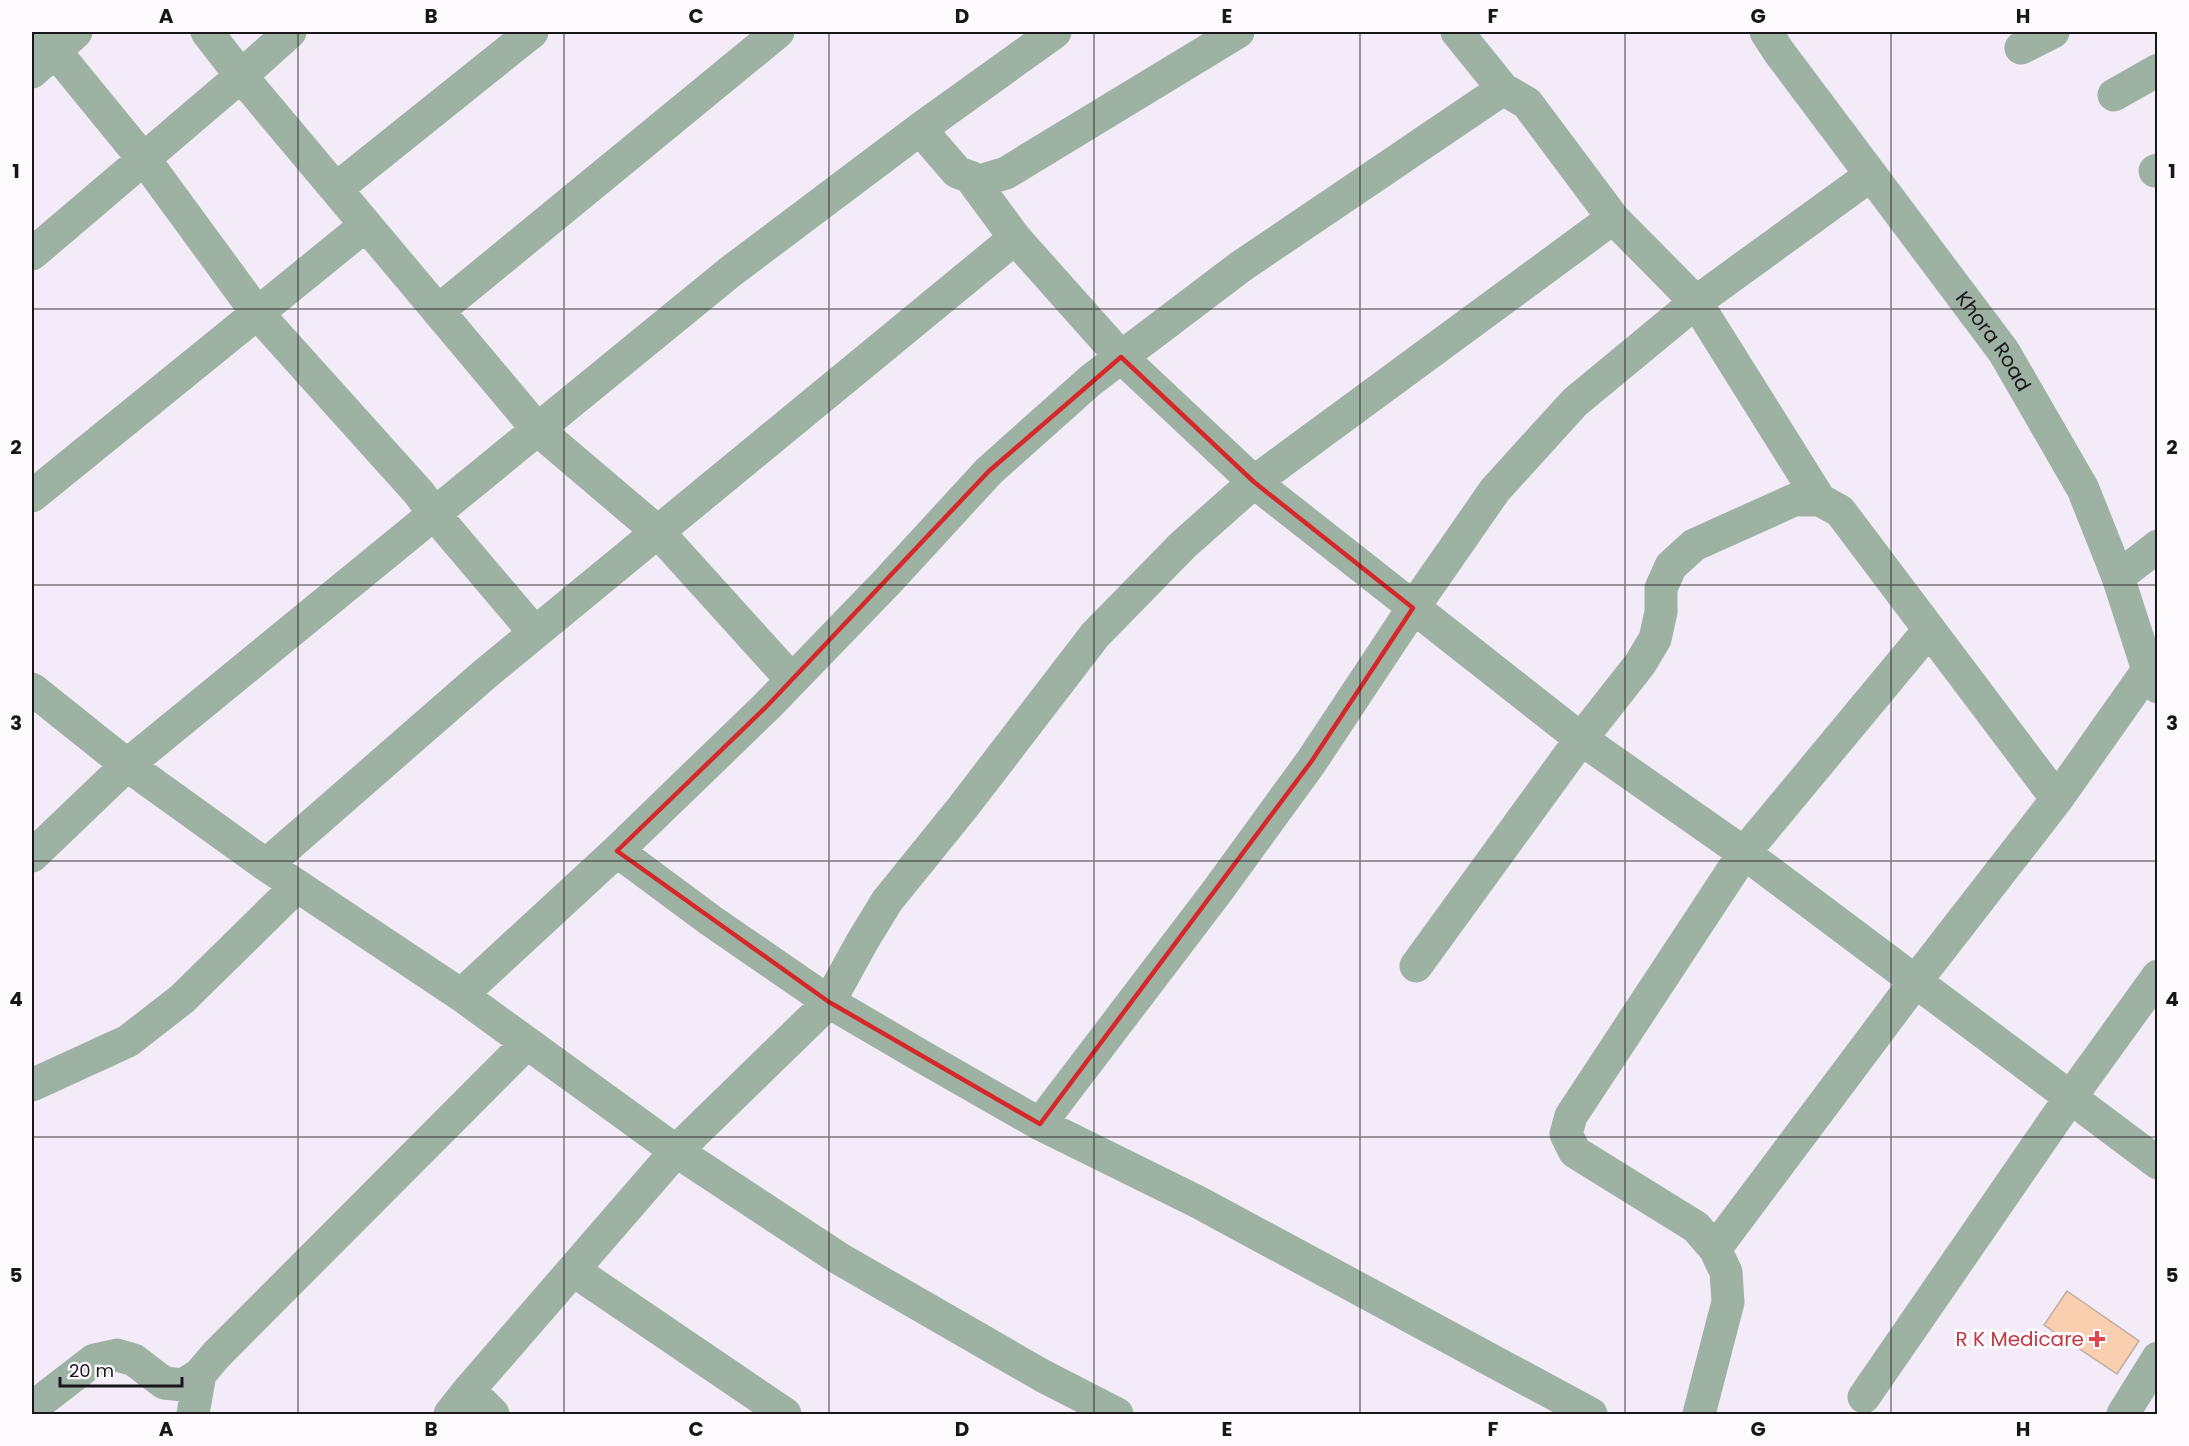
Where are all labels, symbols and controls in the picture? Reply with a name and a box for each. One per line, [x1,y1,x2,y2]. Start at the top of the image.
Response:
text: A [159,2,174,30]
text: B [424,2,438,30]
text: C [688,2,704,30]
text: D [955,2,969,30]
text: E [1222,2,1232,30]
text: F [1488,2,1499,30]
text: G [1750,2,1766,30]
text: H [2016,2,2030,30]
text: 1 [12,157,20,185]
text: 1 [2168,157,2176,185]
street label: Khora Road [1949,285,2038,396]
text: 2 [10,433,22,461]
text: 2 [2166,433,2178,461]
text: 3 [10,709,22,737]
text: 3 [2166,709,2178,737]
text: 4 [9,985,23,1013]
text: 4 [2165,985,2179,1013]
text: 5 [10,1261,23,1289]
text: 5 [2166,1261,2179,1289]
place label: R K Medicare [1956,1325,2084,1353]
marker: R K Medicare [2088,1330,2106,1348]
scale bar [60,1350,182,1388]
text: 20 m [69,1358,114,1383]
text: A [159,1415,174,1443]
text: B [424,1415,438,1443]
text: C [688,1415,704,1443]
text: D [955,1415,969,1443]
text: E [1222,1415,1232,1443]
text: F [1488,1415,1499,1443]
text: G [1750,1415,1766,1443]
text: H [2016,1415,2030,1443]

